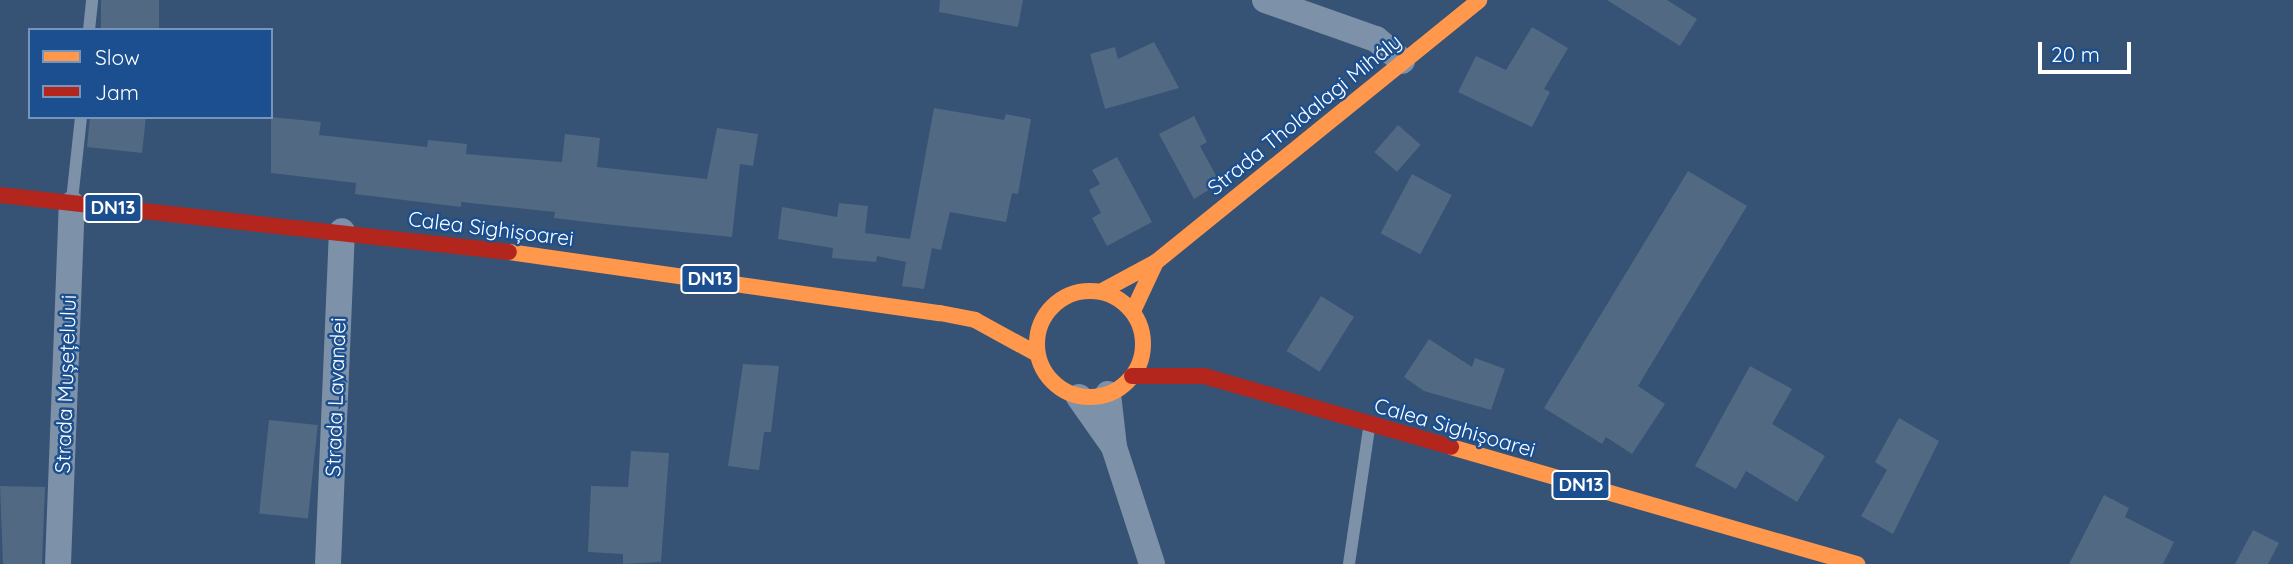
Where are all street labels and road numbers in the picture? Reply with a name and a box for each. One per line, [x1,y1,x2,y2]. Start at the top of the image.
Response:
street label: Strada Tholdalagi Mihály [1202,28,1406,200]
road number: DN13 [83,192,143,224]
street label: Calea Sighișoarei [407,205,575,251]
road number: DN13 [680,264,740,294]
street label: Strada Mușețelului [49,294,81,474]
street label: Strada Lavandei [320,317,350,477]
street label: Calea Sighișoarei [1371,392,1539,462]
road number: DN13 [1551,470,1611,500]

